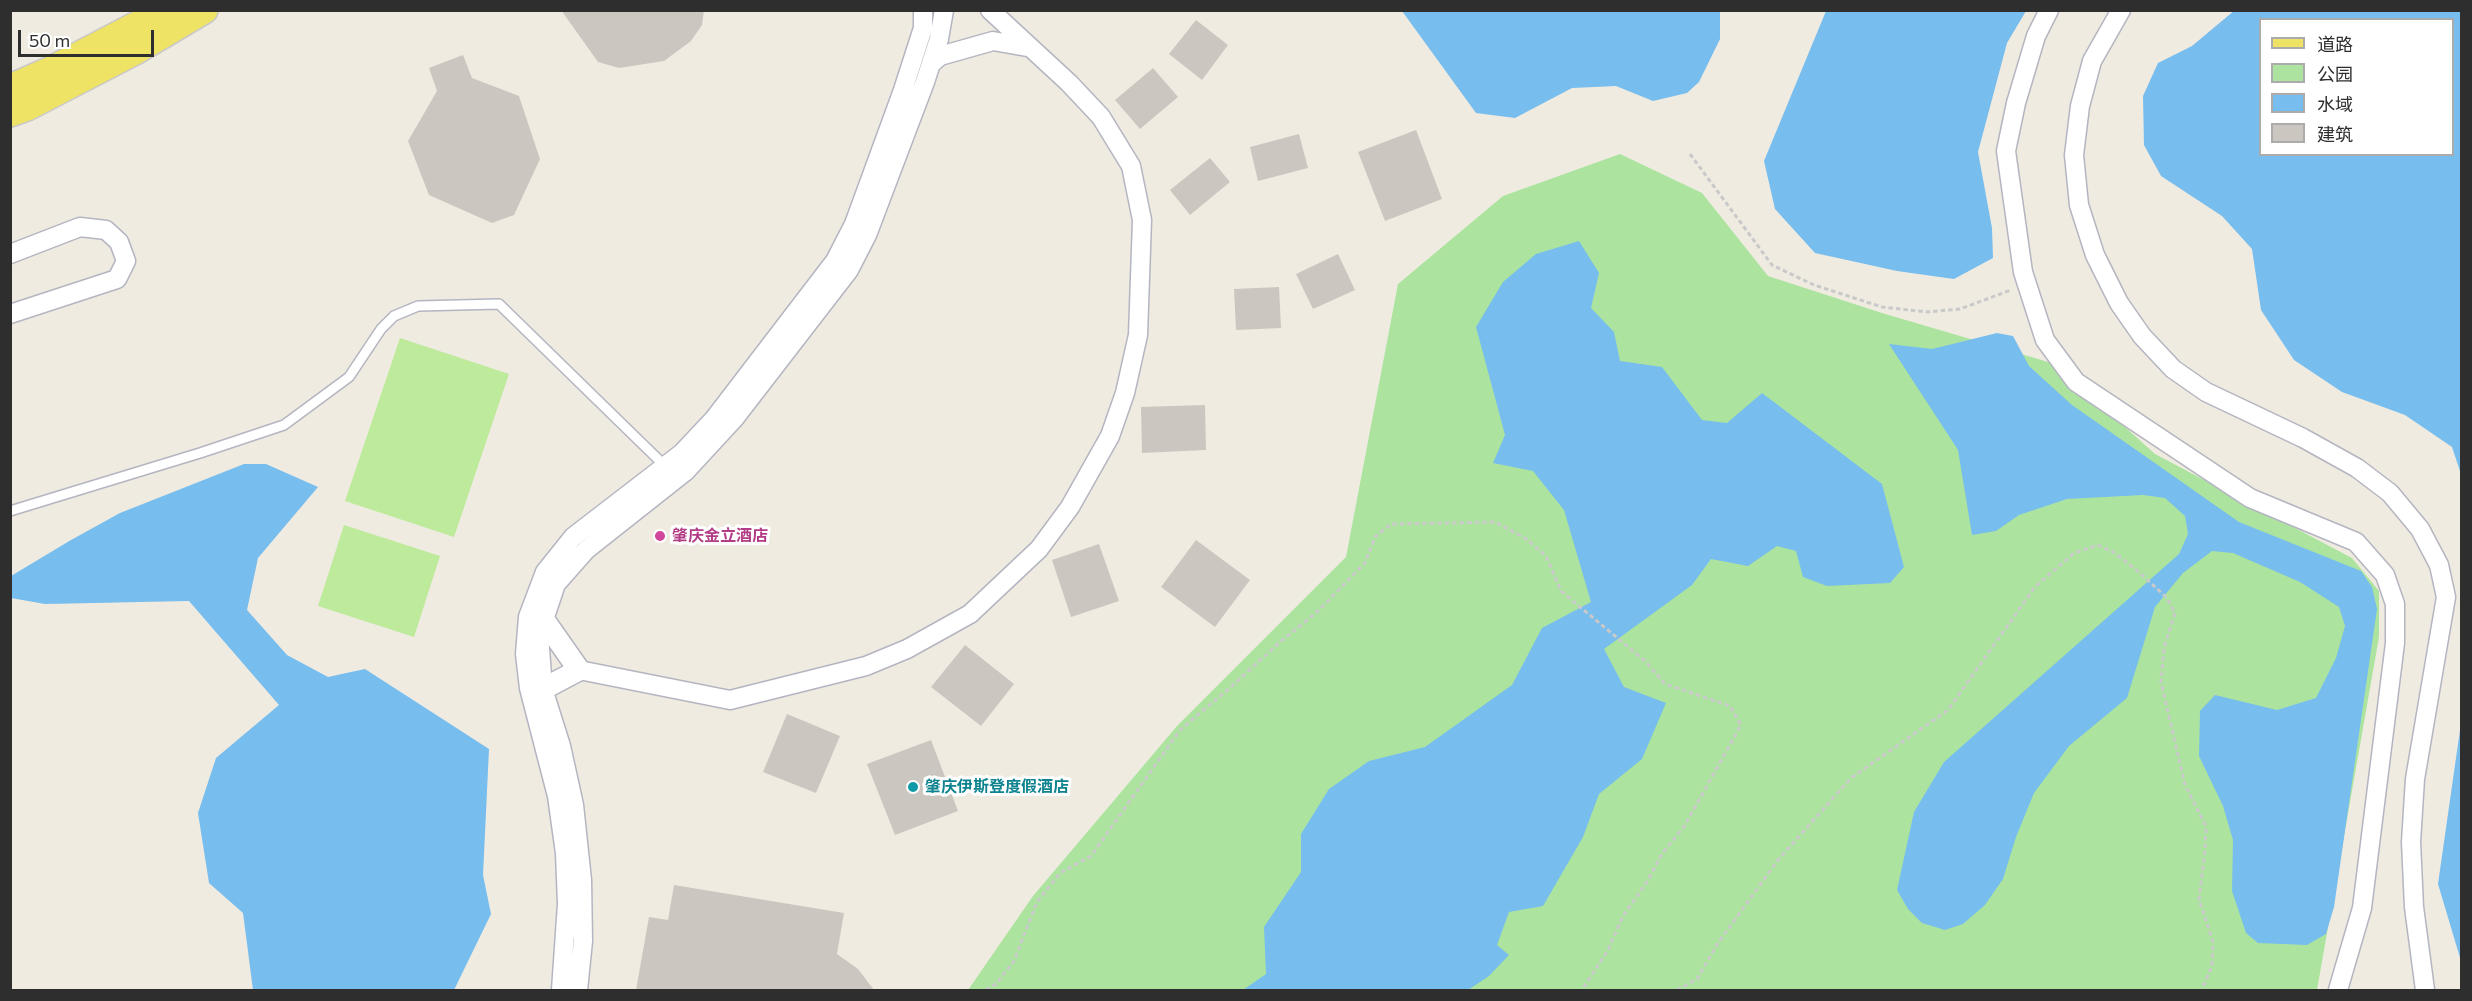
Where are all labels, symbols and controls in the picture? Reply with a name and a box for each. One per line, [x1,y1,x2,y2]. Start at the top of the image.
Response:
scale bar [21,18,158,56]
legend [2259,18,2454,156]
text: 50 m [29,29,70,51]
text: 道路 [2317,33,2353,55]
text: 公园 [2317,63,2353,85]
text: 水域 [2317,93,2353,115]
text: 建筑 [2317,123,2353,145]
place label: 肇庆金立酒店 [672,526,768,546]
marker: 肇庆金立酒店 [653,529,667,543]
place label: 肇庆伊斯登度假酒店 [925,777,1069,797]
marker: 肇庆伊斯登度假酒店 [906,780,920,794]

